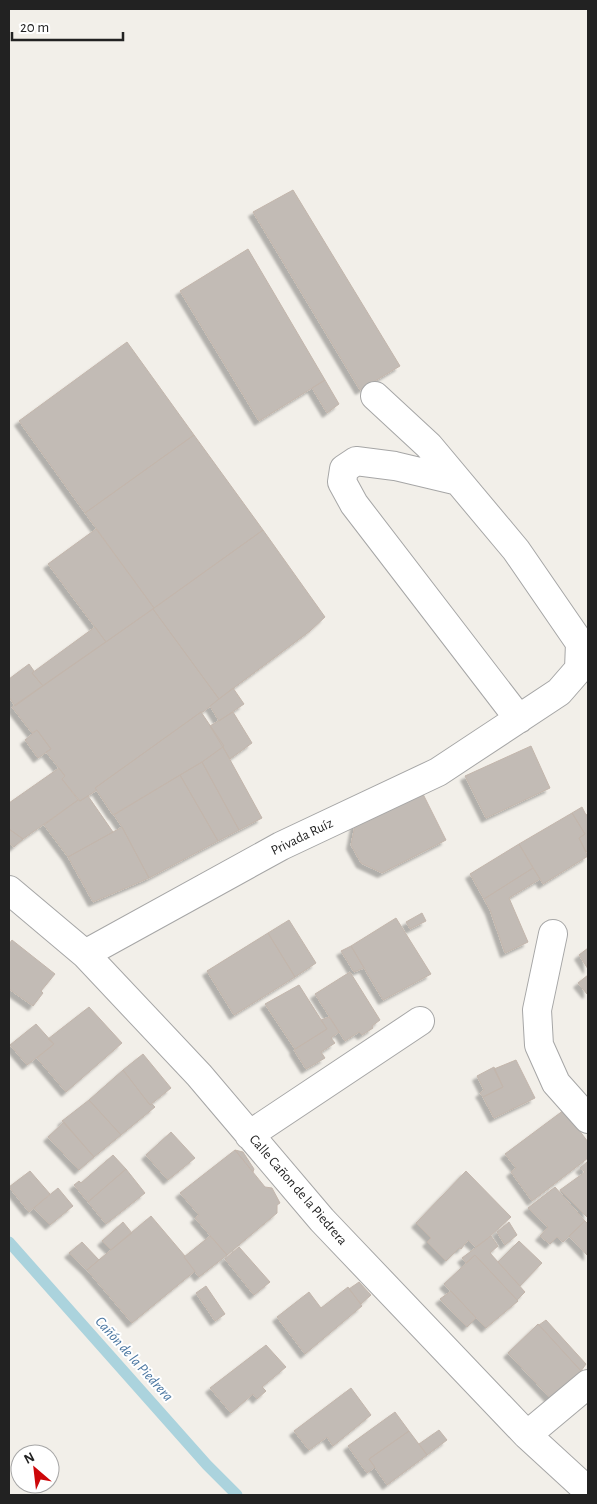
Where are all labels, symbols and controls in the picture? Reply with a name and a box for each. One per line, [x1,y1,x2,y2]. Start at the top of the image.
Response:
scale bar [12,10,124,42]
text: 20 m [20,20,49,35]
street label: Privada Ruíz [269,816,335,858]
street label: Calle Cañon de la Piedrera [246,1132,350,1248]
water label: Cañón de la Piedrera [92,1314,176,1404]
north arrow [10,1444,60,1494]
text: N [22,1450,37,1467]

